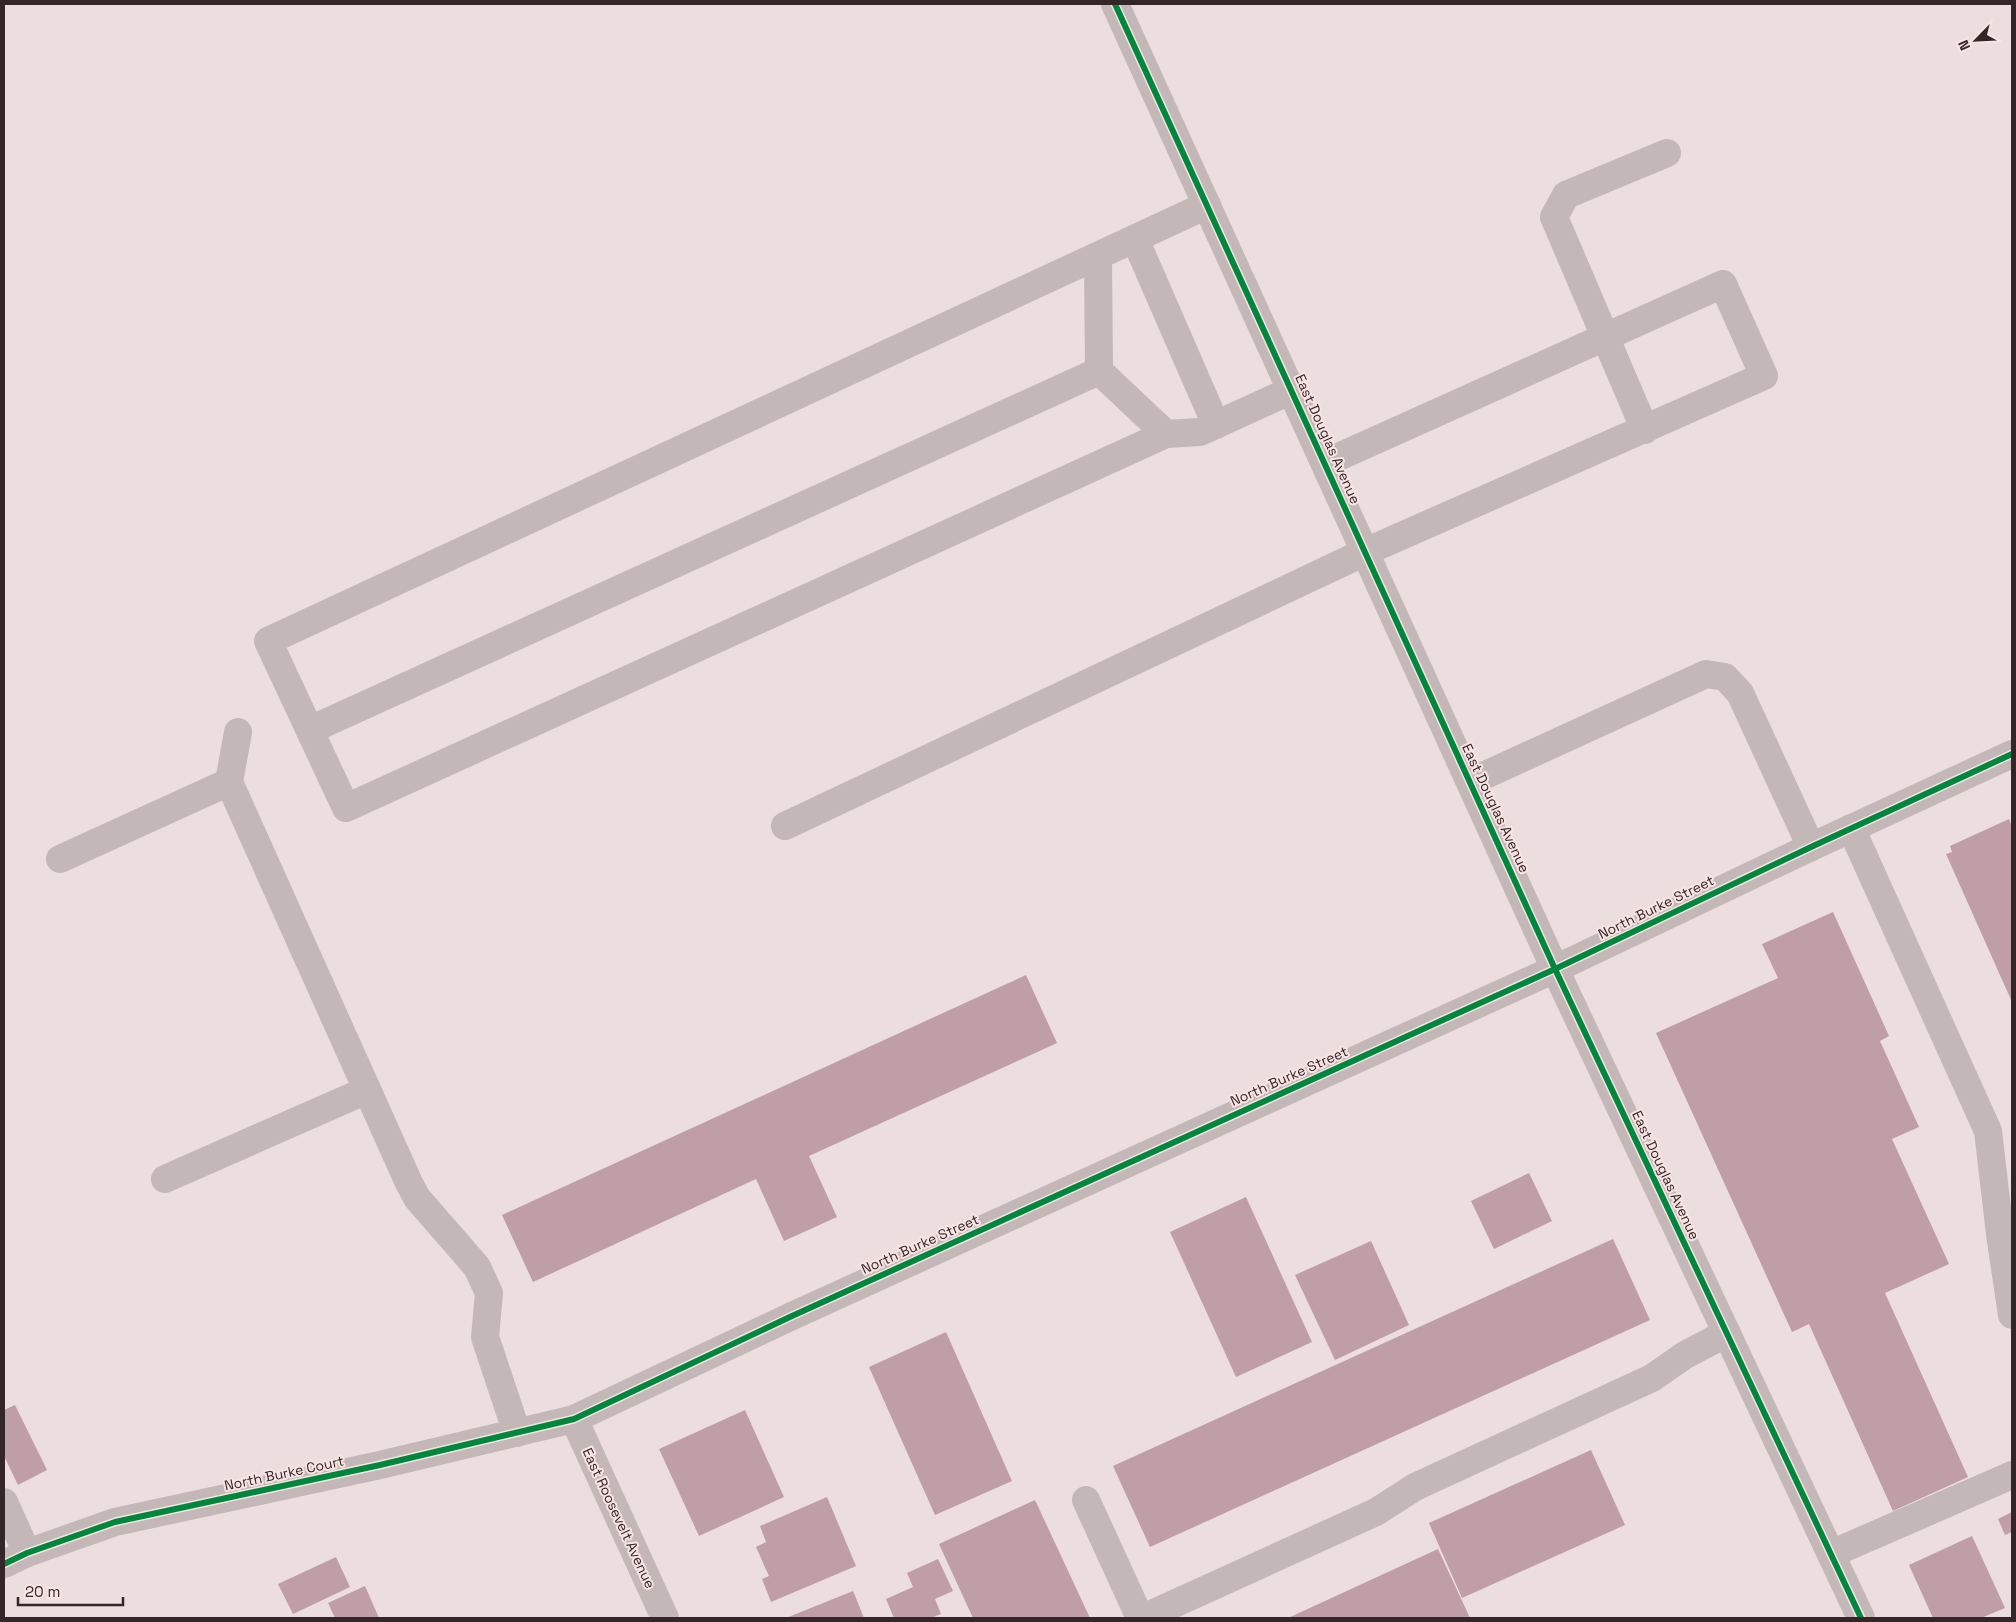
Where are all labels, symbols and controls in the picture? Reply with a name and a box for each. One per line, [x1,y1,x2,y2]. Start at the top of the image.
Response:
north arrow [1951,15,2001,65]
text: N [1954,37,1974,53]
street label: East Douglas Avenue [1291,371,1365,507]
street label: East Douglas Avenue [1458,741,1534,875]
street label: North Burke Street [1595,871,1717,943]
street label: North Burke Street [1227,1042,1351,1110]
street label: East Douglas Avenue [1628,1108,1704,1242]
street label: North Burke Street [858,1210,982,1278]
street label: East Roosevelt Avenue [579,1445,659,1591]
street label: North Burke Court [223,1452,345,1494]
scale bar [18,1574,122,1606]
text: 20 m [25,1582,60,1601]

